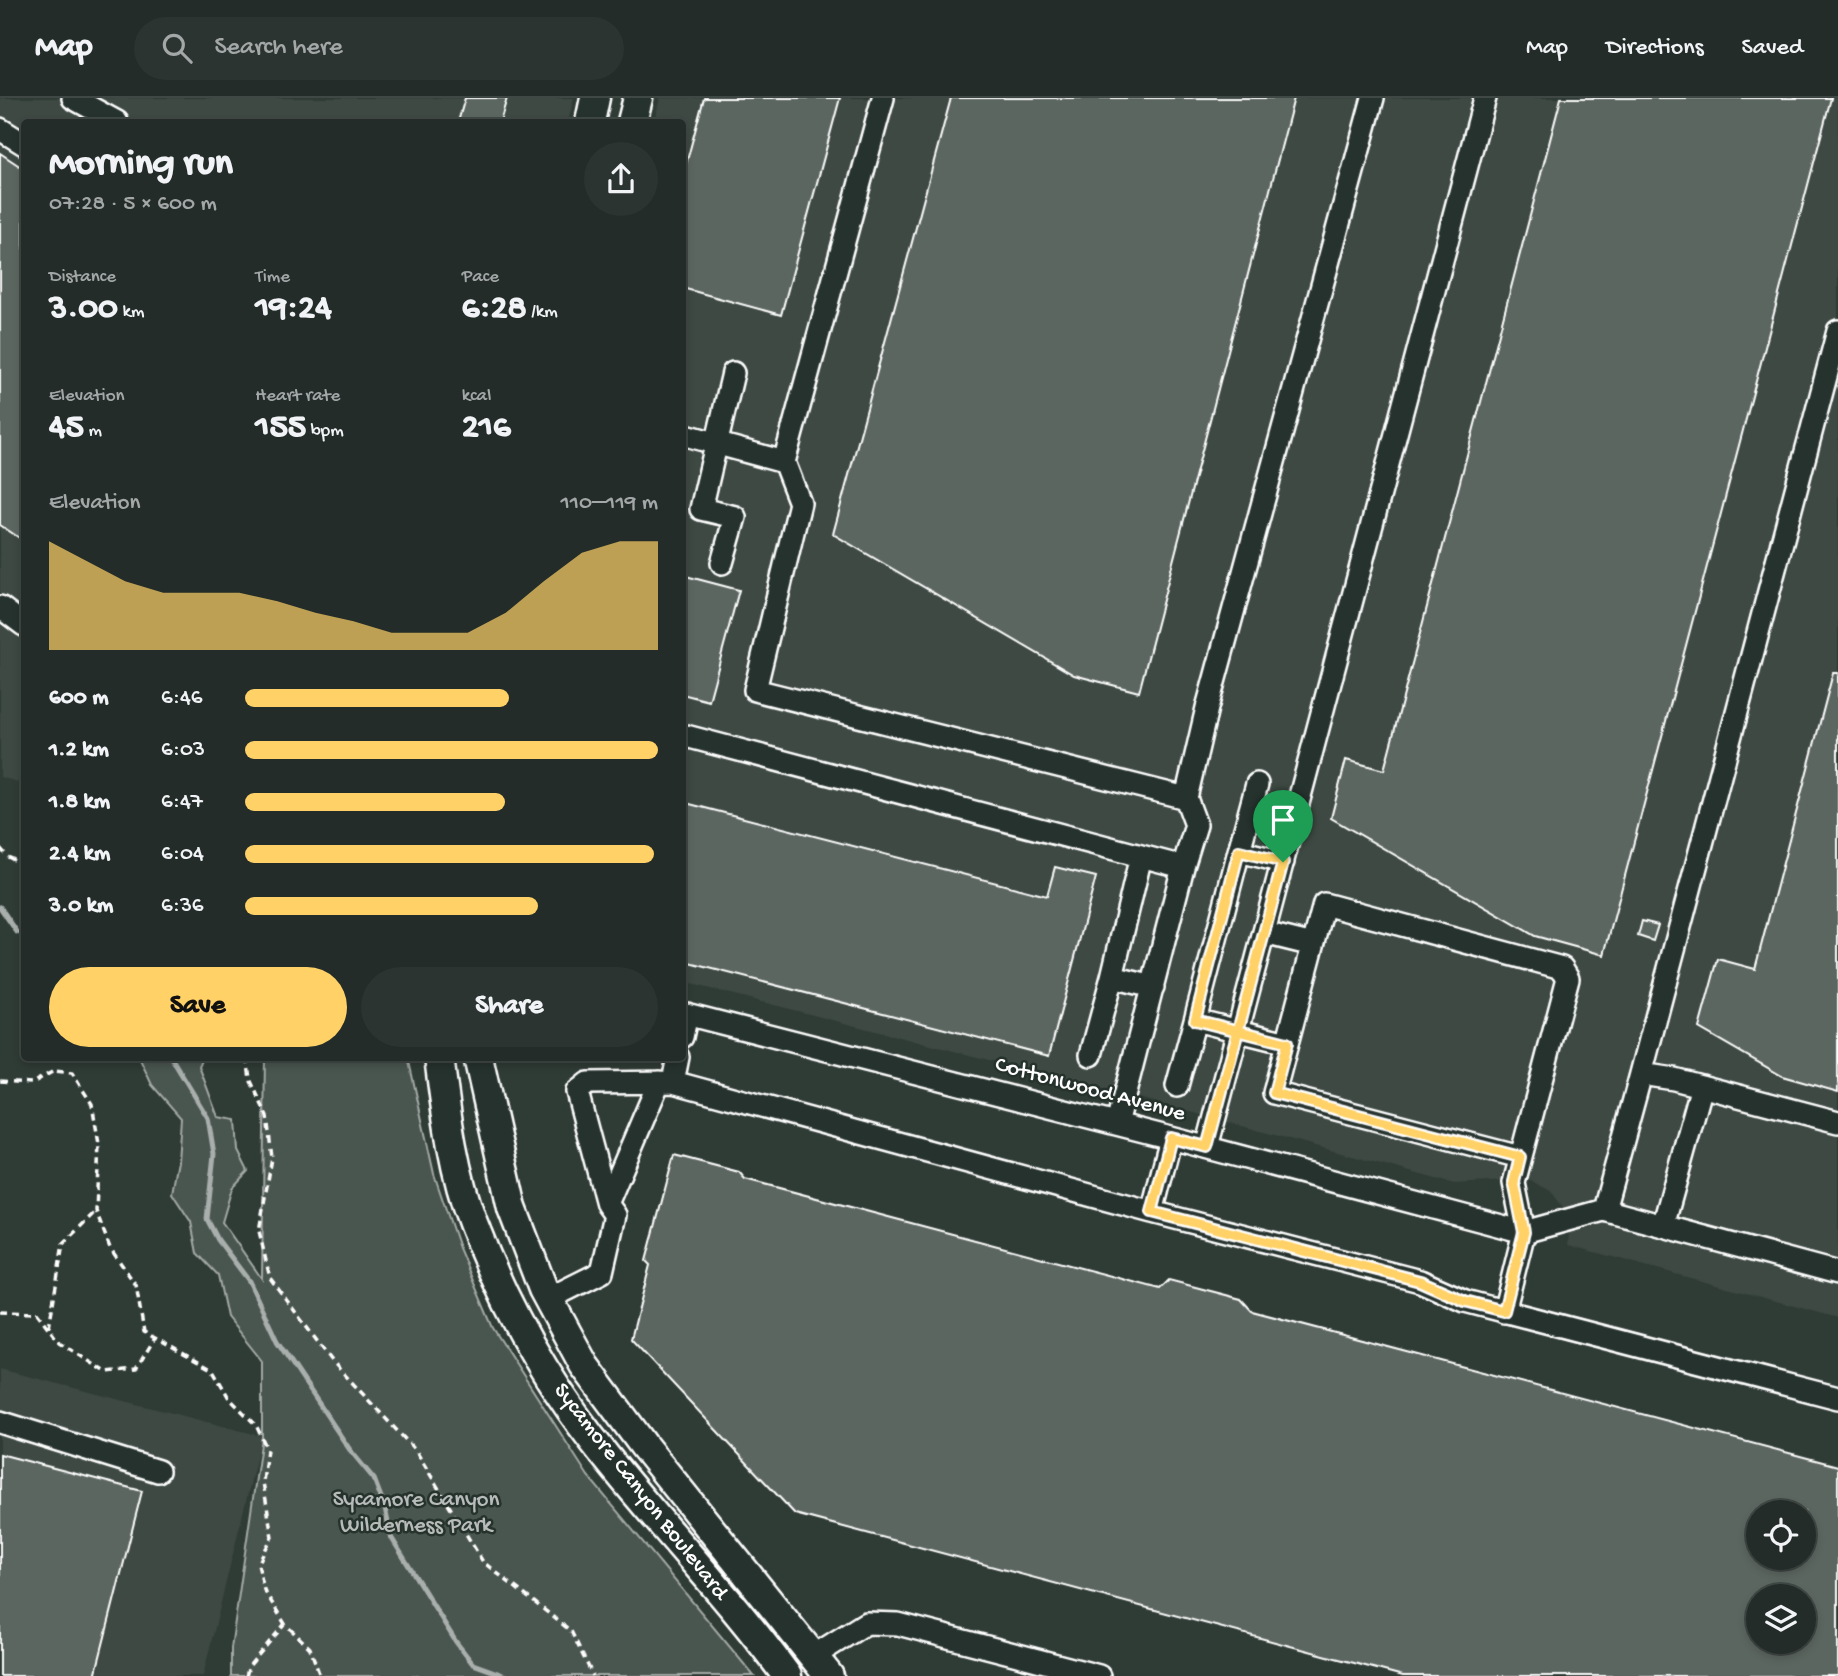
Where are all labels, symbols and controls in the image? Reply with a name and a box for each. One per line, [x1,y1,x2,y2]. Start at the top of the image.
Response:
search box [134,17,624,80]
text: Map [35,29,92,67]
icon: search [158,29,196,67]
text: Search here [214,33,343,64]
text: Map [1526,34,1568,63]
text: Directions [1606,34,1704,63]
text: Saved [1742,34,1803,63]
button: share [584,142,658,216]
text: Morning run [49,143,233,187]
text: 07:28 · 5 × 600 m [49,191,217,218]
text: Distance [49,266,116,289]
text: Time [255,266,290,289]
text: Pace [462,266,499,289]
text: 3.00 [49,289,118,330]
text: 19:24 [255,289,332,330]
text: 6:28 [462,289,527,330]
text: km [118,301,144,324]
text: /km [527,301,558,324]
text: Elevation [49,385,125,408]
text: Heart rate [255,385,340,408]
text: kcal [462,385,491,408]
text: 45 [49,408,84,449]
text: 155 [255,408,306,449]
text: 216 [462,408,511,449]
text: m [84,420,102,443]
text: bpm [306,420,344,443]
text: Elevation [49,490,140,517]
text: 110–119 m [560,490,658,517]
text: 600 m [49,685,109,712]
text: 6:46 [161,685,202,712]
text: 1.2 km [49,737,109,764]
text: 6:03 [161,737,205,764]
text: 1.8 km [49,789,110,816]
text: 6:47 [161,789,203,816]
pin [1253,790,1313,862]
icon: arrive [1264,801,1302,839]
text: 2.4 km [49,841,110,868]
text: 6:04 [161,841,204,868]
text: 3.0 km [49,893,113,920]
text: 6:36 [161,893,203,920]
button: Save [49,967,347,1047]
button: Share [361,967,658,1047]
street label: Cottonwood Avenue [992,1052,1189,1129]
street label: Sycamore Canyon Boulevard [547,1378,734,1607]
park label: Sycamore Canyon Wilderness Park [333,1487,499,1540]
map controls [1746,1500,1816,1654]
button: locate [1746,1500,1816,1570]
button: layers [1746,1584,1816,1654]

